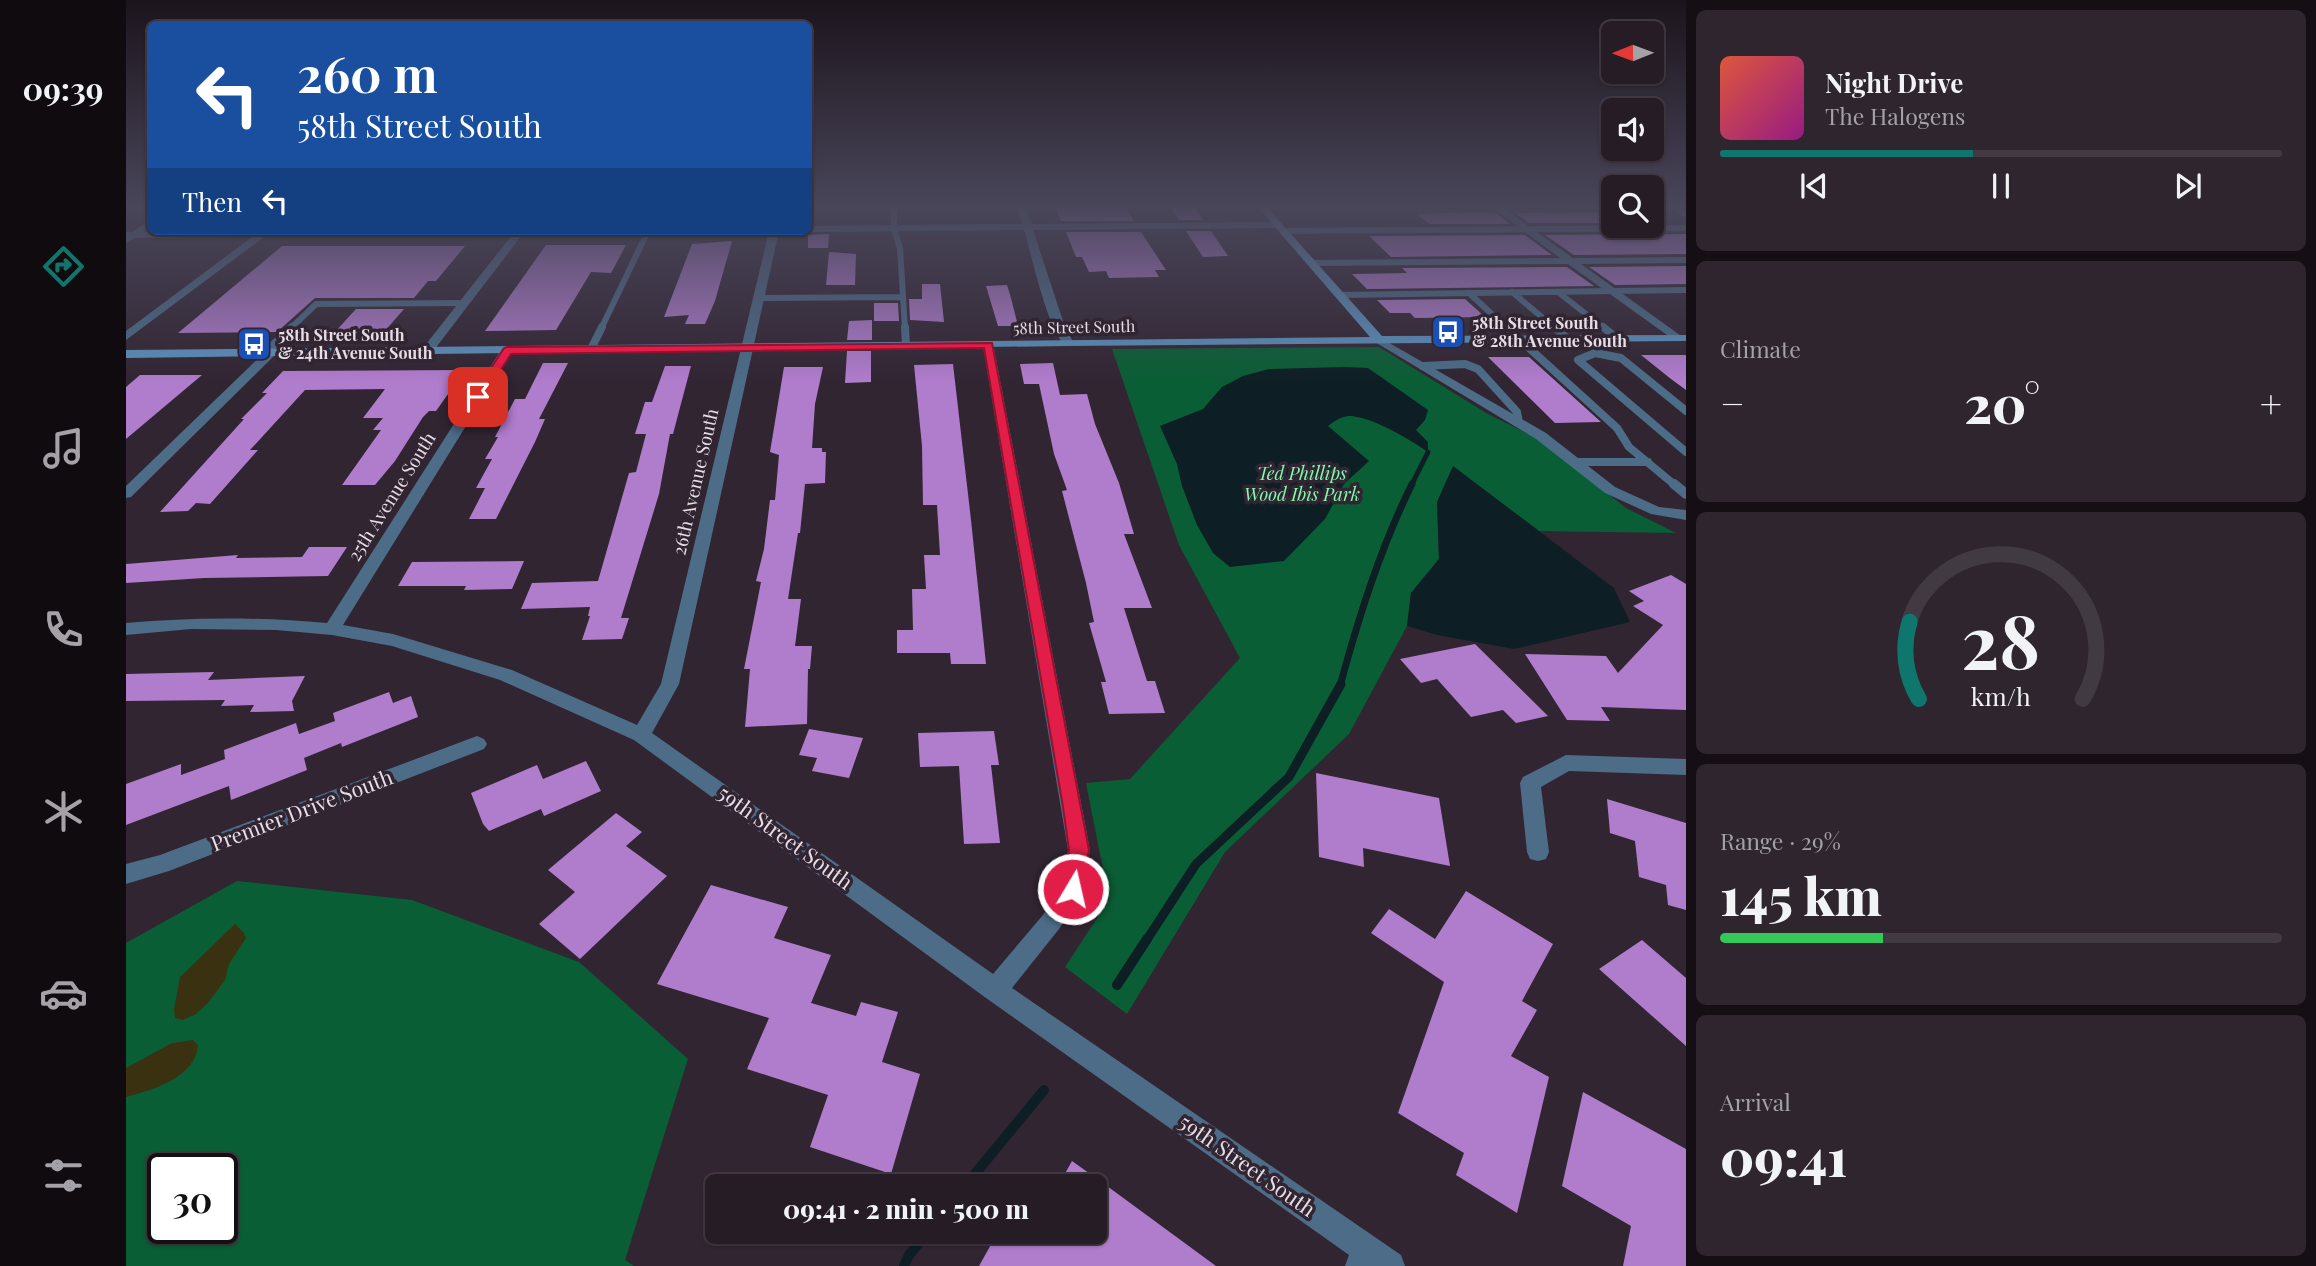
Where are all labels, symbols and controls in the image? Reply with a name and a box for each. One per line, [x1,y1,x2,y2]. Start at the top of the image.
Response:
north arrow [1601,21,1664,84]
map controls [1601,21,1664,238]
text: 260 m [297,40,437,105]
icon: left [182,49,273,140]
text: Night Drive [1825,65,1963,100]
text: 09:39 [23,66,103,109]
button: sound [1601,98,1664,161]
text: The Halogens [1825,100,1965,131]
text: 58th Street South [297,103,542,146]
icon: previous [1795,167,1833,205]
icon: pause [1982,167,2020,205]
icon: next [2169,167,2207,205]
button: search [1601,175,1664,238]
icon: left [256,182,294,220]
text: Then [182,184,242,219]
icon: directions [39,242,88,291]
place label: 58th Street South & 28th Avenue South [1472,312,1627,351]
bus stop icon: 58th Street South & 28th Avenue South [1429,313,1467,351]
street label: 58th Street South [1013,315,1136,338]
place label: 58th Street South & 24th Avenue South [278,324,433,363]
bus stop icon: 58th Street South & 24th Avenue South [235,325,273,363]
text: Climate [1720,333,1801,364]
pin [448,367,508,427]
text: 20° [1964,368,2040,437]
text: − [1720,377,1745,428]
text: + [2260,377,2282,428]
icon: arrive [459,378,497,416]
street label: 26th Avenue South [667,406,724,557]
icon: music [39,424,88,473]
street label: 25th Avenue South [342,427,441,566]
park label: Ted Phillips Wood Ibis Park [1244,461,1360,506]
text: 28 [1962,590,2040,687]
icon: phone [39,605,88,654]
text: km/h [1971,679,2031,712]
street label: Premier Drive South [206,761,397,857]
street label: 59th Street South [713,778,860,895]
icon: climate [39,787,88,836]
text: Range · 29% [1720,825,1841,856]
position arrow [1036,852,1110,926]
text: 145 km [1720,860,1882,929]
icon: car [39,969,88,1018]
text: Arrival [1720,1086,1791,1117]
street label: 59th Street South [1174,1107,1322,1222]
text: 09:41 [1720,1121,1848,1190]
icon: filters [39,1151,88,1200]
speed limit sign: 30 [147,1153,238,1244]
text: 09:41 · 2 min · 500 m [783,1191,1029,1226]

